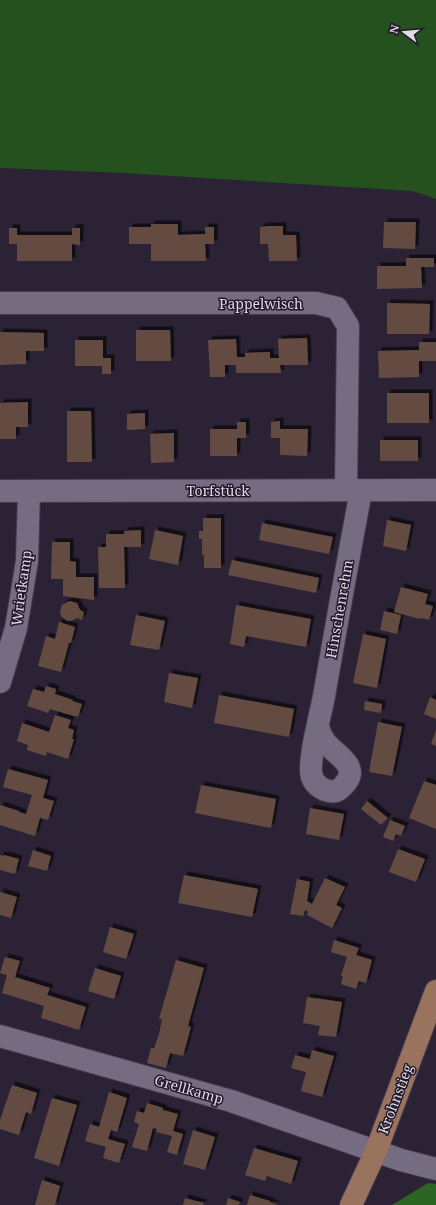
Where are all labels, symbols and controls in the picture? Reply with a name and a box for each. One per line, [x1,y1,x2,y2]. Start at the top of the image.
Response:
north arrow [384,12,424,52]
text: N [386,23,402,35]
street label: Pappelwisch [219,294,303,313]
street label: Torfstück [187,481,250,500]
street label: Wrietkamp [6,549,36,627]
street label: Hinschenrehm [321,558,357,660]
street label: Krohnstieg [373,1061,417,1137]
street label: Grellkamp [152,1070,226,1108]

